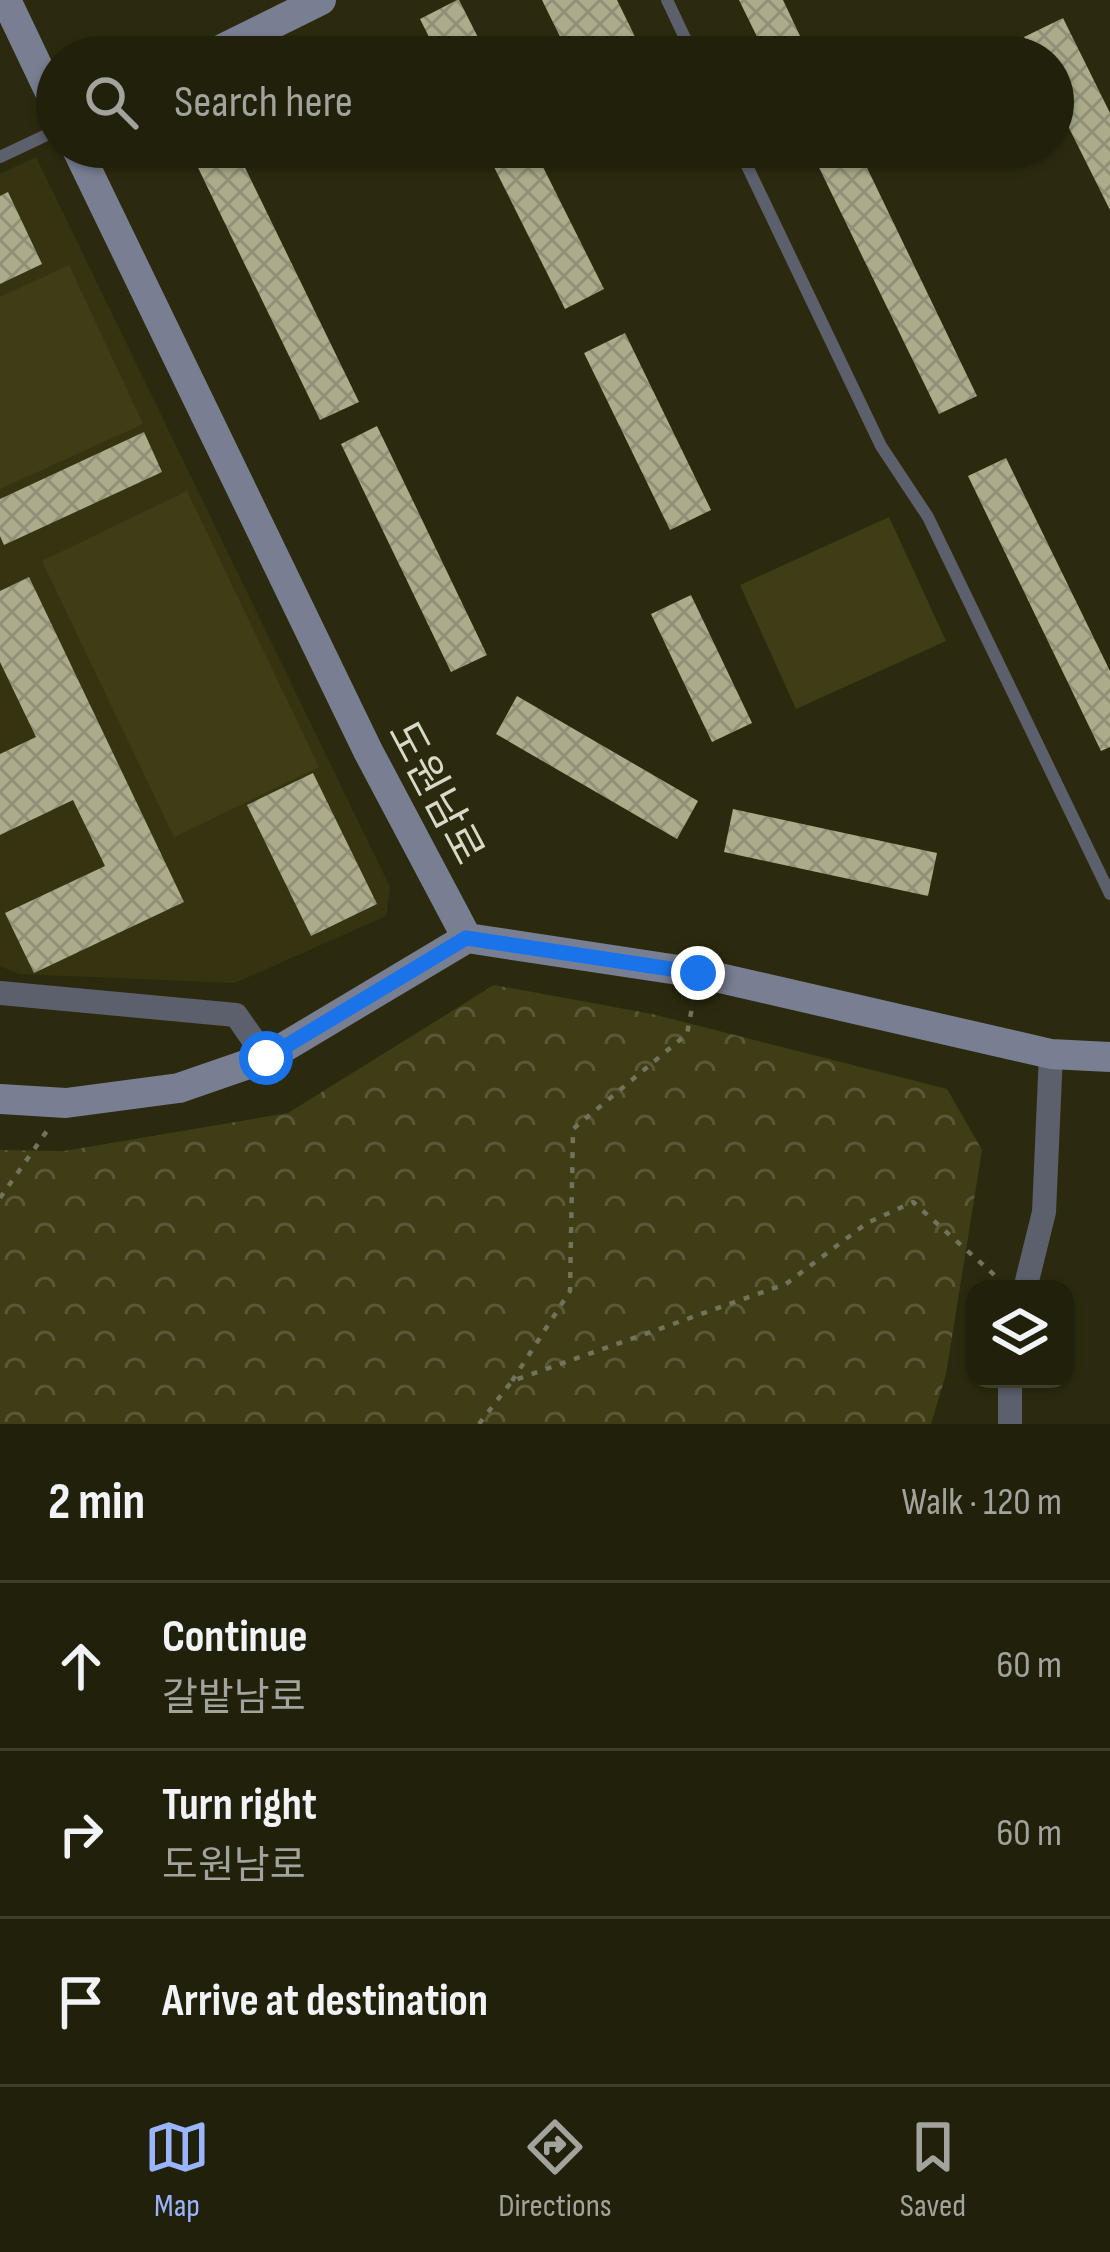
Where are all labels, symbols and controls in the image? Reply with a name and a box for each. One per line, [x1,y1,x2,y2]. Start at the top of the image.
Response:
search box [36,36,1074,168]
icon: search [78,69,144,135]
text: Search here [174,75,353,130]
street label: 도원남로 [376,713,494,873]
route end [671,946,725,1000]
route start [239,1031,293,1085]
map controls [966,1280,1074,1388]
button: layers [966,1280,1074,1388]
text: 2 min [48,1472,145,1533]
text: Walk · 120 m [902,1479,1062,1526]
text: Continue [162,1610,308,1665]
icon: ahead [48,1633,114,1699]
text: 60 m [996,1642,1062,1689]
text: 갈밭남로 [162,1675,306,1722]
text: Turn right [162,1778,317,1833]
icon: right [48,1801,114,1867]
text: 60 m [996,1810,1062,1857]
text: 도원남로 [162,1843,306,1890]
icon: arrive [48,1969,114,2035]
text: Arrive at destination [162,1974,488,2029]
tab: Map [144,2114,210,2226]
tab: Directions [498,2114,612,2226]
tab: Saved [900,2114,966,2226]

